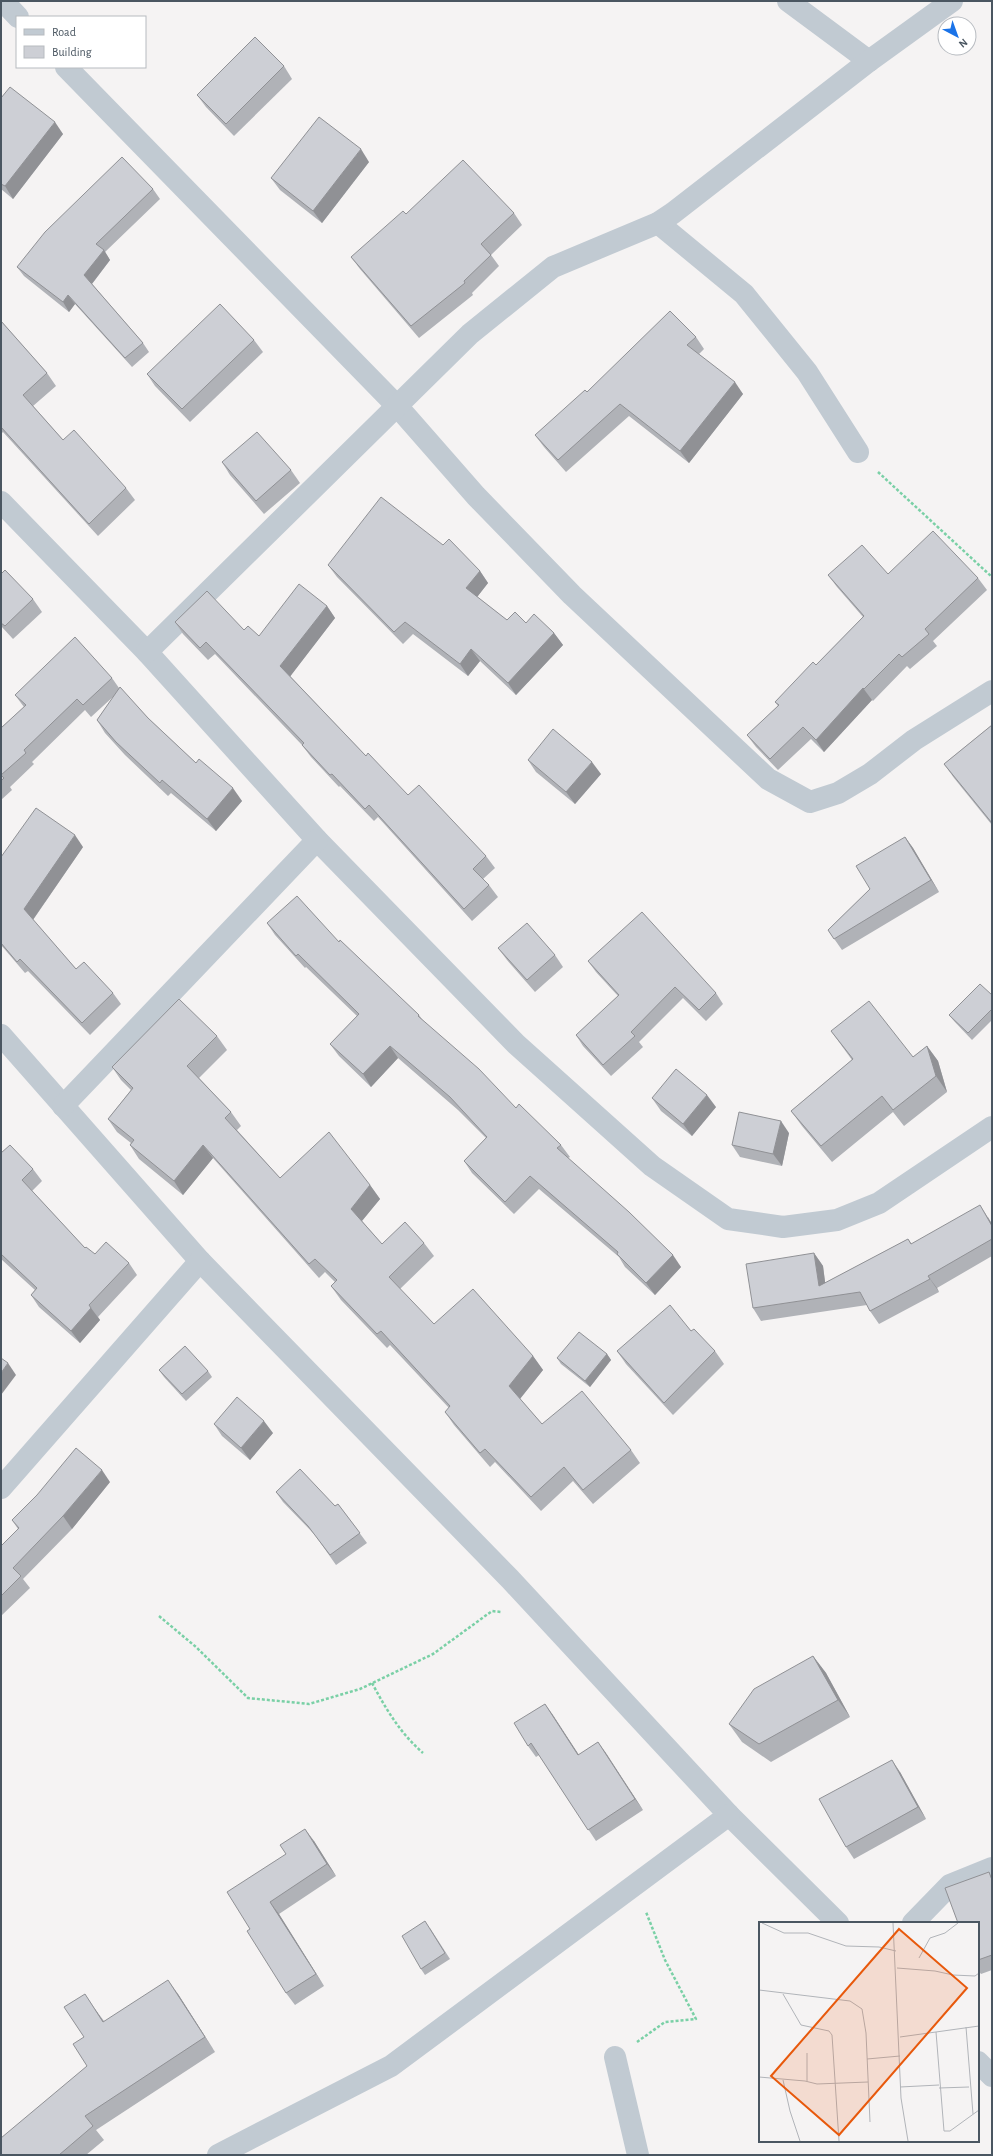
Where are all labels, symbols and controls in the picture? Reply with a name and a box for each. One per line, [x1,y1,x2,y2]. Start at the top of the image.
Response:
legend [16,16,146,68]
north arrow [937,16,977,56]
text: Road [52,26,76,38]
text: N [957,37,970,50]
text: Building [52,46,92,58]
inset map [759,1922,979,2142]

